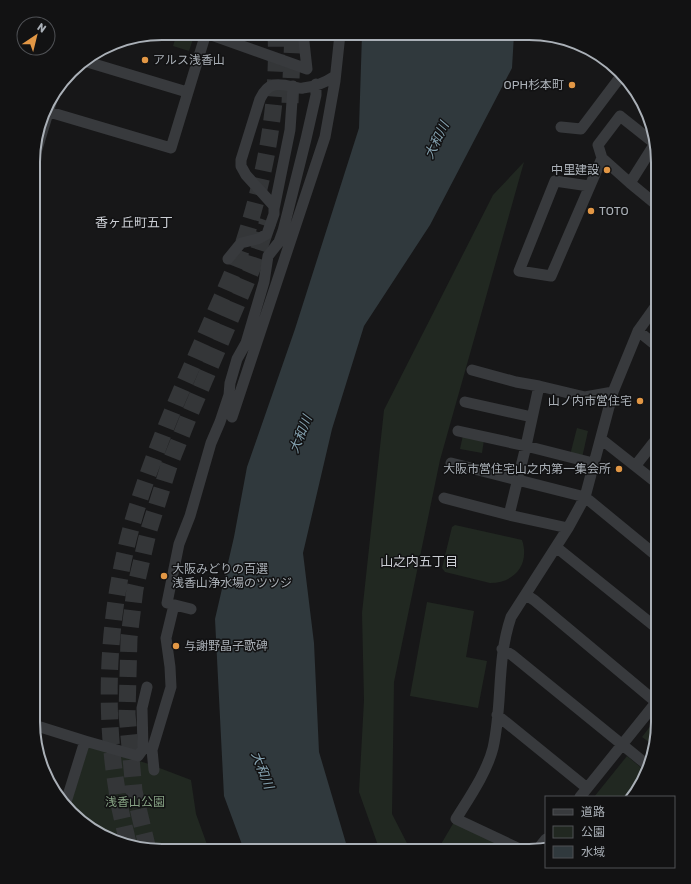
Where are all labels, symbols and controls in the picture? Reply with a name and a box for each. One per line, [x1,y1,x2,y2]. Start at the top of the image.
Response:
north arrow [16,16,56,56]
text: N [34,21,48,36]
place label: アルス浅香山 [153,53,225,67]
marker: アルス浅香山 [140,55,150,65]
place label: OPH杉本町 [504,78,564,92]
marker: OPH杉本町 [567,80,577,90]
water label: 大和川 [421,118,453,161]
place label: 中里建設 [551,163,599,177]
marker: 中里建設 [602,165,612,175]
place label: TOTO [599,204,629,218]
marker: TOTO [586,206,596,216]
district label: 香ヶ丘町五丁 [95,215,173,230]
place label: 山ノ内市営住宅 [548,394,632,408]
marker: 山ノ内市営住宅 [635,396,645,406]
water label: 大和川 [286,411,315,455]
place label: 大阪市営住宅山之内第一集会所 [443,462,611,476]
marker: 大阪市営住宅山之内第一集会所 [614,464,624,474]
district label: 山之内五丁目 [380,554,458,569]
place label: 大阪みどりの百選 浅香山浄水場のツツジ [172,562,292,590]
marker: 大阪みどりの百選 浅香山浄水場のツツジ [159,571,169,581]
place label: 与謝野晶子歌碑 [184,639,268,653]
marker: 与謝野晶子歌碑 [171,641,181,651]
water label: 大和川 [249,749,277,793]
park label: 浅香山公園 [105,795,165,809]
legend [545,796,675,868]
text: 道路 [581,805,605,819]
text: 公園 [581,825,605,839]
text: 水域 [581,845,605,859]

